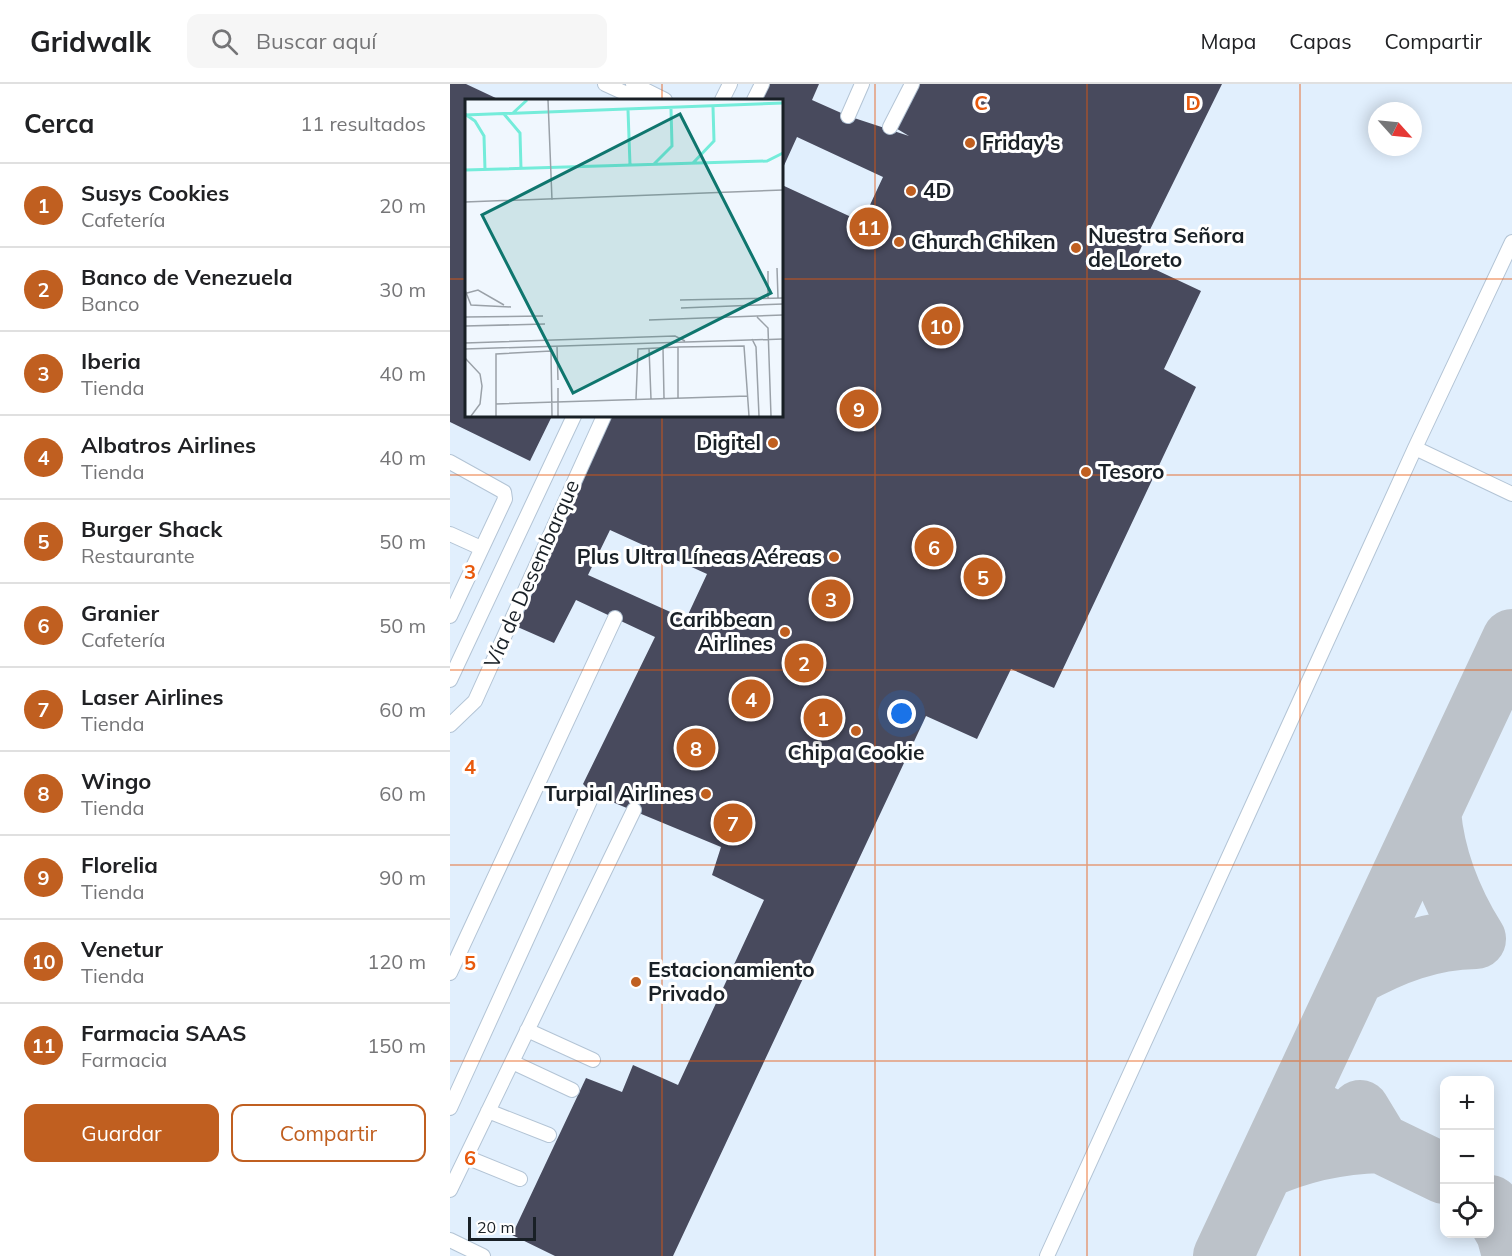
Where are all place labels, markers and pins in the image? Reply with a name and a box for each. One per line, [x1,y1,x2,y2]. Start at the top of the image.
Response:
place label: Friday's [982,129,1061,155]
marker: Friday's [963,136,977,150]
place label: 4D [923,177,952,203]
marker: 4D [904,184,918,198]
pin: 11 [850,204,888,250]
place label: Nuestra Señora de Loreto [1088,222,1245,272]
place label: Church Chiken [911,228,1056,254]
marker: Church Chiken [892,235,906,249]
marker: Nuestra Señora de Loreto [1069,241,1083,255]
pin: 10 [922,304,960,348]
pin: 9 [840,386,878,432]
place label: Digitel [696,429,761,455]
marker: Digitel [766,436,780,450]
place label: Tesoro [1098,458,1164,484]
marker: Tesoro [1079,465,1093,479]
pin: 6 [914,524,954,570]
place label: Plus Ultra Líneas Aéreas [577,543,822,569]
marker: Plus Ultra Líneas Aéreas [827,550,841,564]
pin: 5 [964,554,1002,600]
pin: 3 [812,576,850,622]
place label: Caribbean Airlines [669,606,773,656]
marker: Caribbean Airlines [778,625,792,639]
pin: 2 [784,640,824,686]
pin: 4 [732,676,770,722]
pin: 1 [804,696,842,740]
marker: Chip a Cookie [849,724,863,738]
pin: 8 [676,726,716,770]
place label: Chip a Cookie [787,739,925,765]
place label: Turpial Airlines [544,780,694,806]
marker: Turpial Airlines [699,787,713,801]
pin: 7 [714,800,752,846]
place label: Estacionamiento Privado [648,956,815,1006]
marker: Estacionamiento Privado [629,975,643,989]

